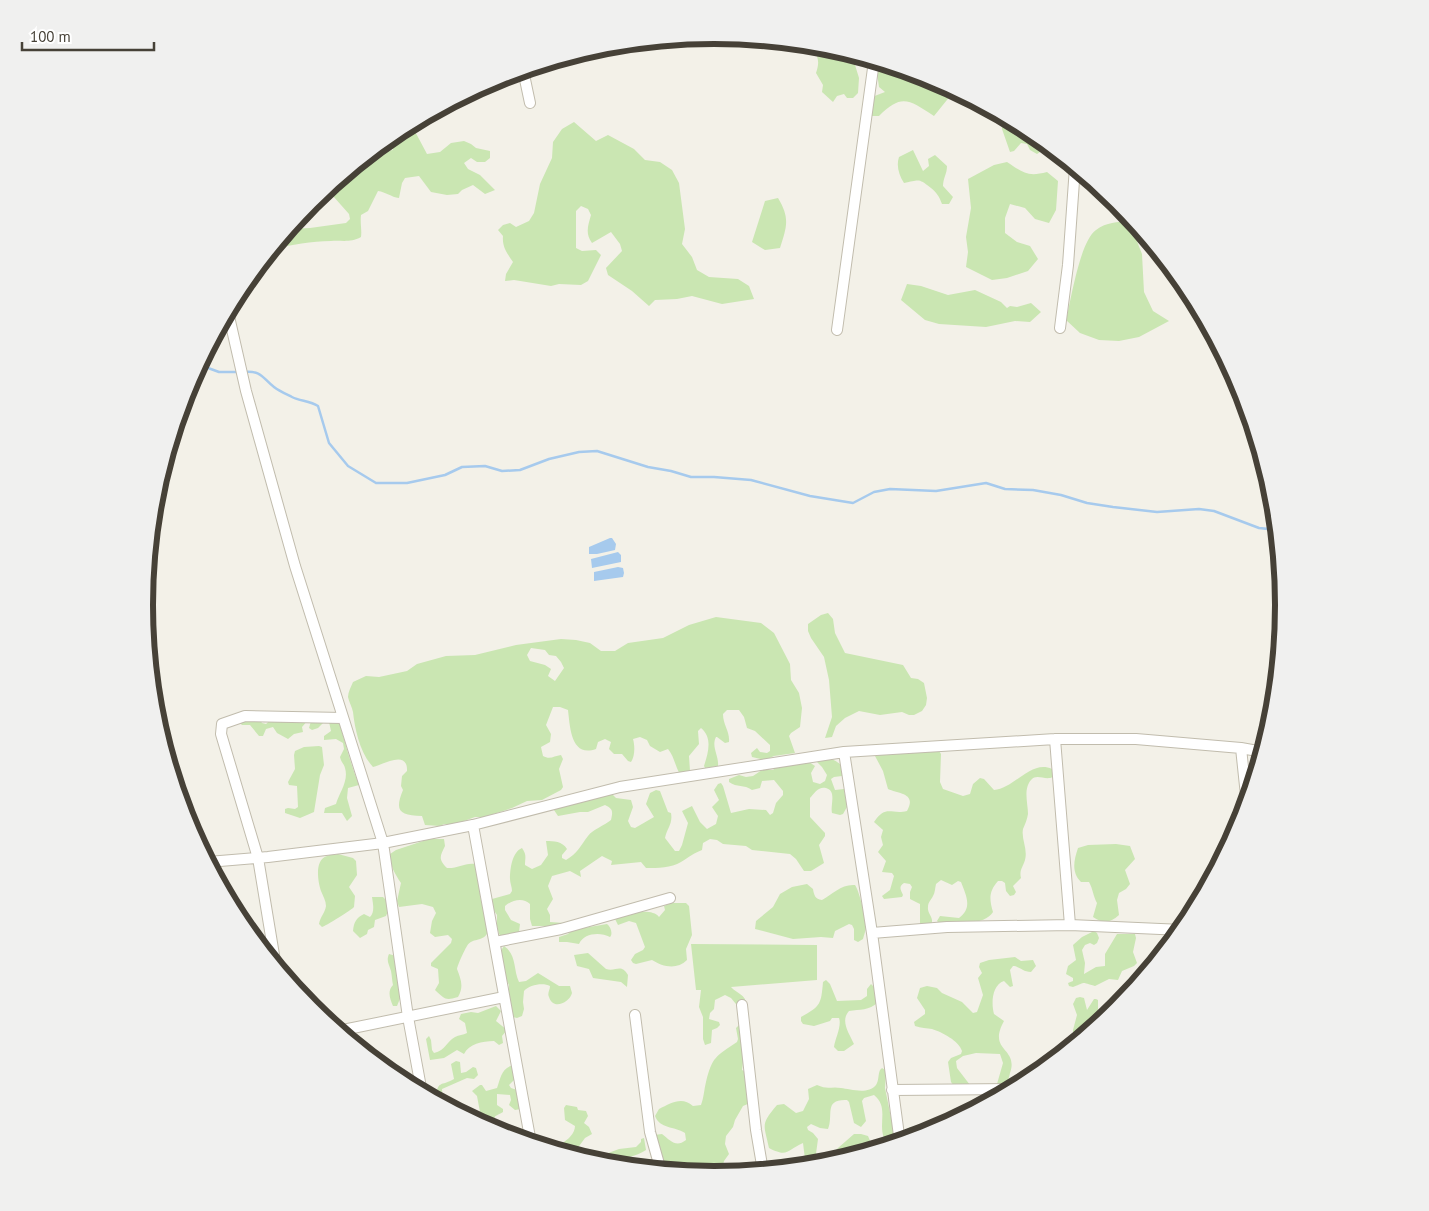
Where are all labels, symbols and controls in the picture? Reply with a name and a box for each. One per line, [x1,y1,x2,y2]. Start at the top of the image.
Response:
scale bar [22,20,155,52]
text: 100 m [30,27,71,46]

